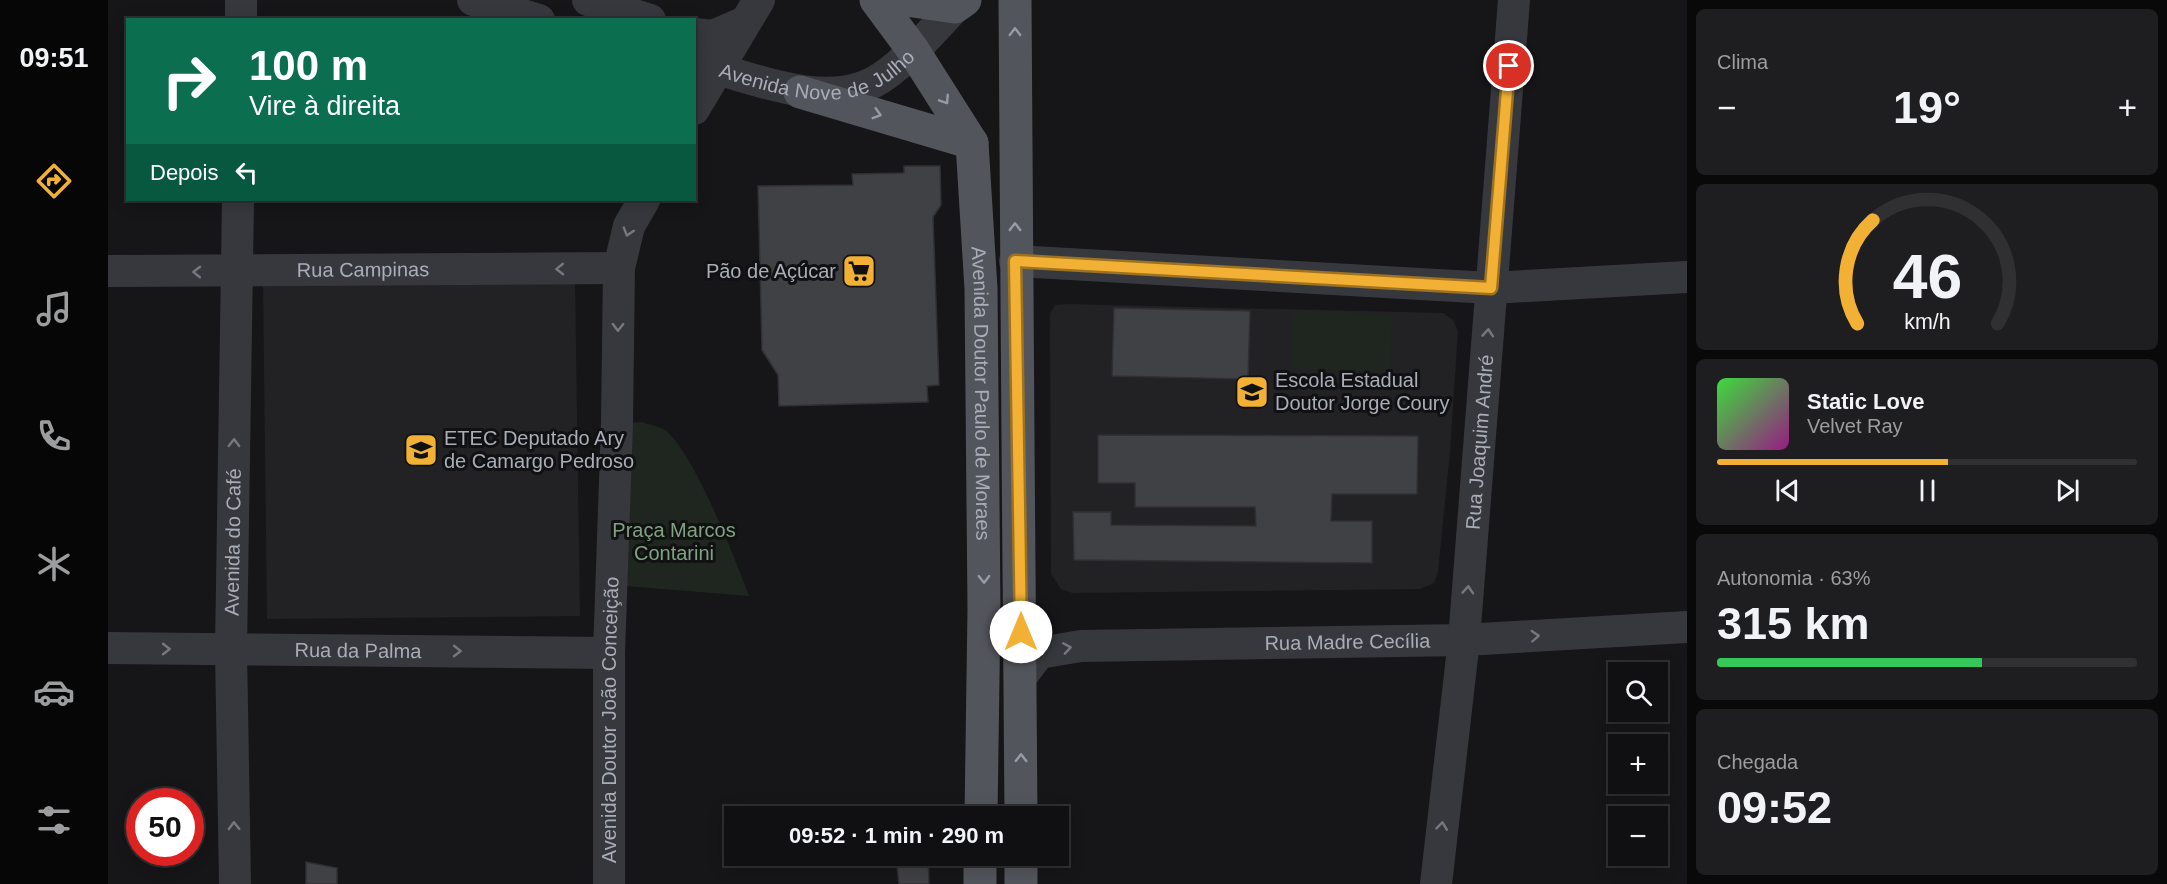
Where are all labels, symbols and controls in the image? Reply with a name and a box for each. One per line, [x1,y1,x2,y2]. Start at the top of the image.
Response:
one-way arrow [1009,27,1021,36]
pin [1483,40,1534,91]
icon: right [150,42,228,120]
text: 100 m [249,42,368,89]
text: 09:51 [19,43,89,73]
street label: Avenida Nove de Julho [717,45,919,104]
icon: arrive [1492,49,1525,82]
text: Clima [1717,51,1768,73]
text: 19° [1893,82,1961,133]
text: − [1717,89,1736,126]
text: + [2118,89,2137,126]
text: Vire à direita [249,91,400,121]
one-way arrow [938,93,949,104]
one-way arrow [871,107,882,119]
icon: left [230,156,263,189]
icon: directions [33,160,75,202]
text: Depois [150,160,218,185]
one-way arrow [1009,222,1021,231]
one-way arrow [623,226,635,237]
text: 46 [1892,242,1962,311]
street label: Avenida Doutor Paulo de Moraes [967,246,994,541]
supermarket icon: Pão de Açúcar [841,253,877,289]
street label: Rua Campinas [297,258,429,281]
place label: Pão de Açúcar [706,260,836,282]
one-way arrow [556,263,565,275]
one-way arrow [193,266,202,278]
icon: music [33,288,75,330]
text: km/h [1904,310,1950,334]
one-way arrow [612,322,624,331]
one-way arrow [1481,329,1494,338]
street label: Rua Joaquim André [1462,354,1497,531]
place label: Escola Estadual Doutor Jorge Coury [1275,369,1450,414]
school or university icon: Escola Estadual Doutor Jorge Coury [1234,374,1270,410]
text: Static Love [1807,389,1924,414]
icon: phone [33,415,75,457]
text: Velvet Ray [1807,415,1903,437]
place label: ETEC Deputado Ary de Camargo Pedroso [444,427,634,472]
school or university icon: ETEC Deputado Ary de Camargo Pedroso [403,432,439,468]
one-way arrow [228,439,240,448]
street label: Avenida do Café [221,468,245,616]
icon: previous [1771,474,1804,507]
icon: pause [1911,474,1944,507]
icon: next [2051,474,2084,507]
park label: Praça Marcos Contarini [612,519,736,564]
icon: climate [33,543,75,585]
text: Autonomia · 63% [1717,567,1870,589]
one-way arrow [978,574,990,583]
street label: Avenida Doutor João Conceição [598,576,623,863]
one-way arrow [1461,586,1474,595]
text: 315 km [1717,598,1870,649]
position arrow [989,600,1053,664]
one-way arrow [1530,629,1539,642]
street label: Rua Madre Cecília [1264,630,1431,654]
street label: Rua da Palma [294,639,422,662]
one-way arrow [162,643,171,655]
one-way arrow [1063,643,1072,655]
one-way arrow [453,645,462,657]
map controls [1608,662,1668,866]
button: search [1608,662,1668,722]
icon: car [33,671,75,713]
button: + [1608,734,1668,794]
text: Chegada [1717,751,1798,773]
one-way arrow [1015,753,1027,762]
text: 09:52 [1717,782,1832,833]
speed limit sign: 50 [126,788,204,866]
icon: filters [33,799,75,841]
button: − [1608,806,1668,866]
one-way arrow [227,821,240,830]
one-way arrow [1436,821,1448,830]
text: 09:52 · 1 min · 290 m [789,823,1004,848]

